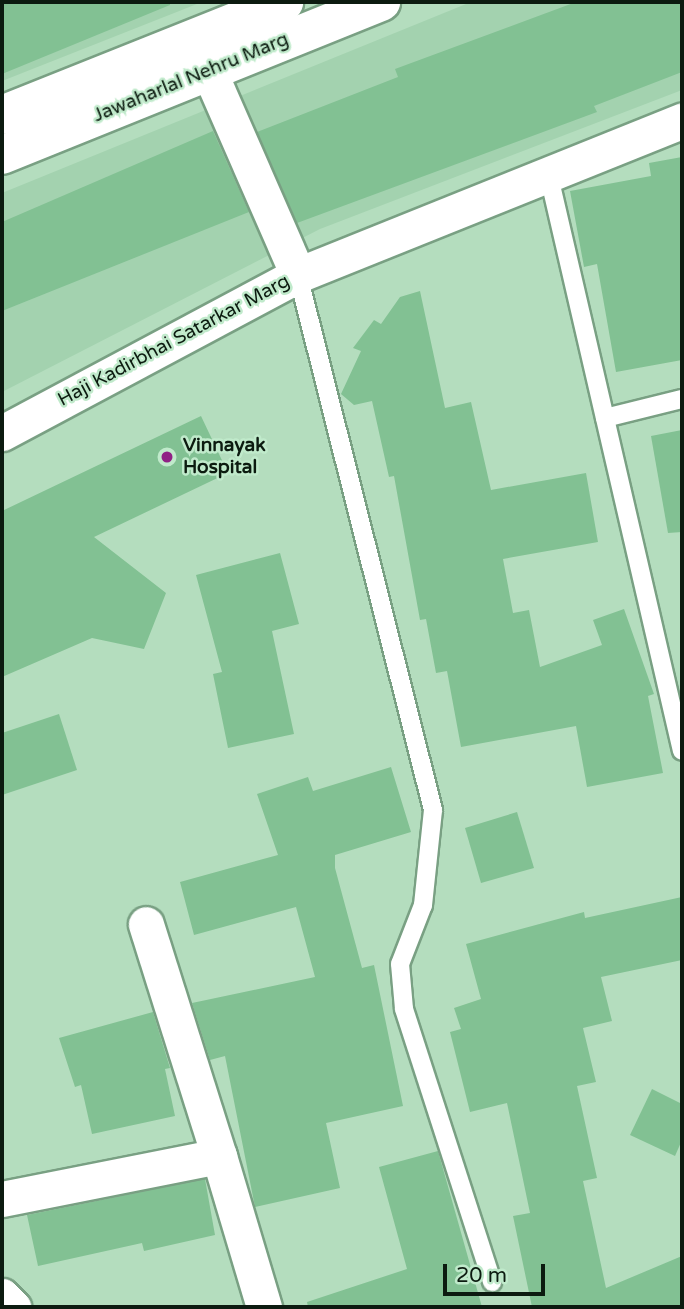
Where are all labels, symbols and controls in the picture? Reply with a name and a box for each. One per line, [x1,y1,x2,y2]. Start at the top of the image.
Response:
street label: Jawaharlal Nehru Marg [90,28,292,128]
street label: Haji Kadirbhai Satarkar Marg [54,270,294,412]
place label: Vinnayak Hospital [183,435,265,479]
marker: Vinnayak Hospital [157,447,177,467]
scale bar [446,1250,548,1294]
text: 20 m [456,1263,507,1288]

